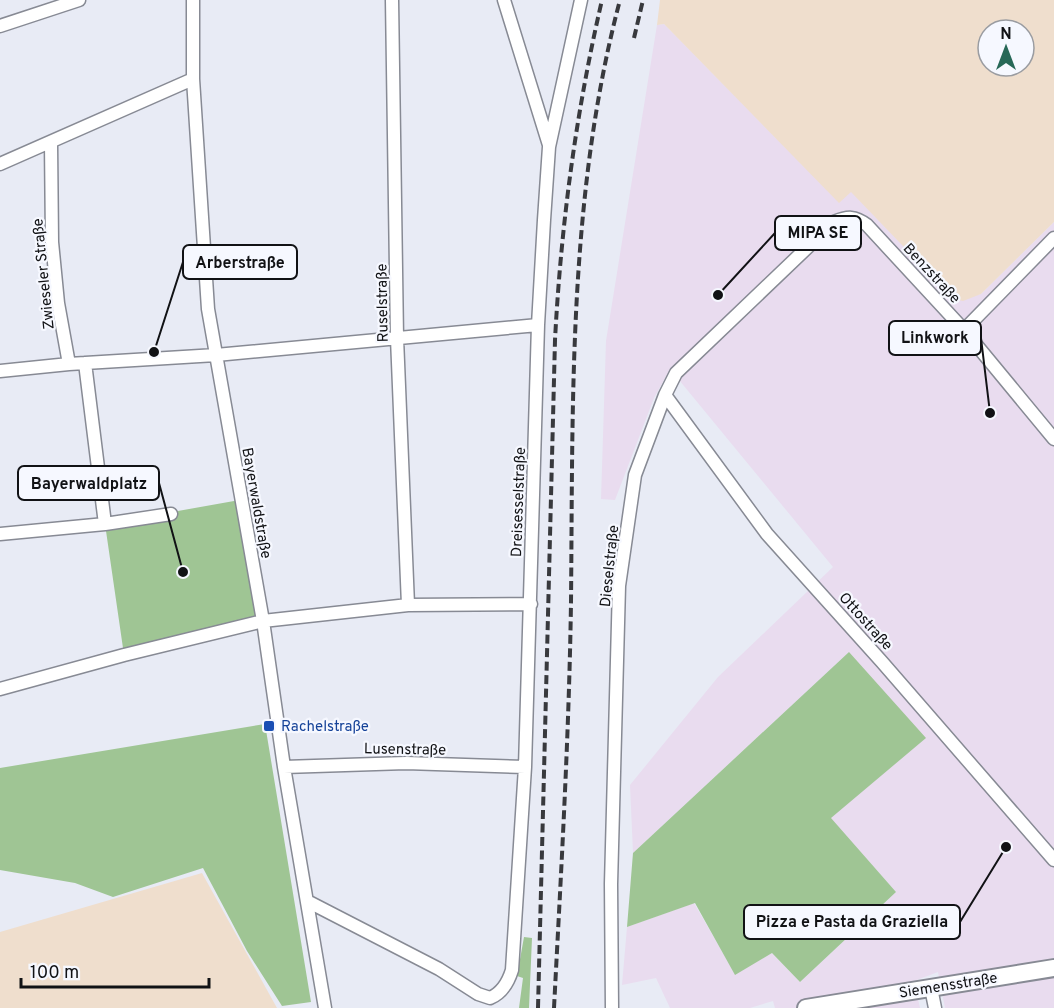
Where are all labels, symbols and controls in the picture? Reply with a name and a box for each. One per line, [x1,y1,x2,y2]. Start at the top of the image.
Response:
north arrow [976,18,1036,78]
text: N [1000,25,1012,45]
callout: MIPA SE [775,216,861,250]
street label: Zwieseler Straße [29,217,60,330]
text: MIPA SE [788,224,848,244]
street label: Benzstraße [898,240,964,308]
callout: Arberstraße [183,245,297,279]
text: Arberstraße [195,254,285,274]
street label: Ruselstraße [373,263,394,343]
callout: Linkwork [889,321,981,355]
text: Linkwork [901,329,969,349]
street label: Bayerwaldstraße [236,446,275,560]
street label: Dreisesselstraße [508,447,531,557]
callout: Bayerwaldplatz [18,466,159,500]
text: Bayerwaldplatz [31,475,147,495]
street label: Dieselstraße [597,524,624,608]
street label: Ottostraße [834,589,896,655]
place label: Rachelstraße [281,718,369,737]
marker: Rachelstraße [262,719,276,733]
street label: Lusenstraße [364,740,446,761]
callout: Pizza e Pasta da Graziella [744,905,960,939]
text: Pizza e Pasta da Graziella [756,913,948,933]
scale bar [21,951,208,989]
text: 100 m [30,962,79,985]
street label: Siemensstraße [898,969,999,1004]

